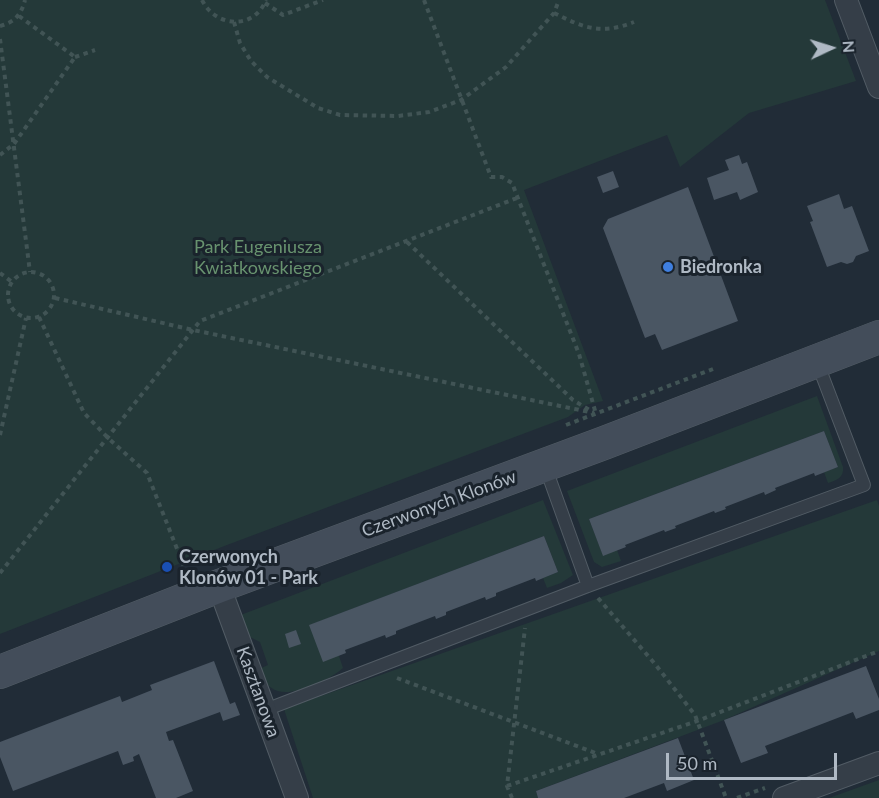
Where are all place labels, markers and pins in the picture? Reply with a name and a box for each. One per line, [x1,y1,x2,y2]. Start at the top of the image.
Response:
place label: Biedronka [680,256,762,278]
marker: Biedronka [661,260,675,274]
place label: Czerwonych Klonów 01 - Park [179,546,318,588]
marker: Czerwonych Klonów 01 - Park [160,560,174,574]

